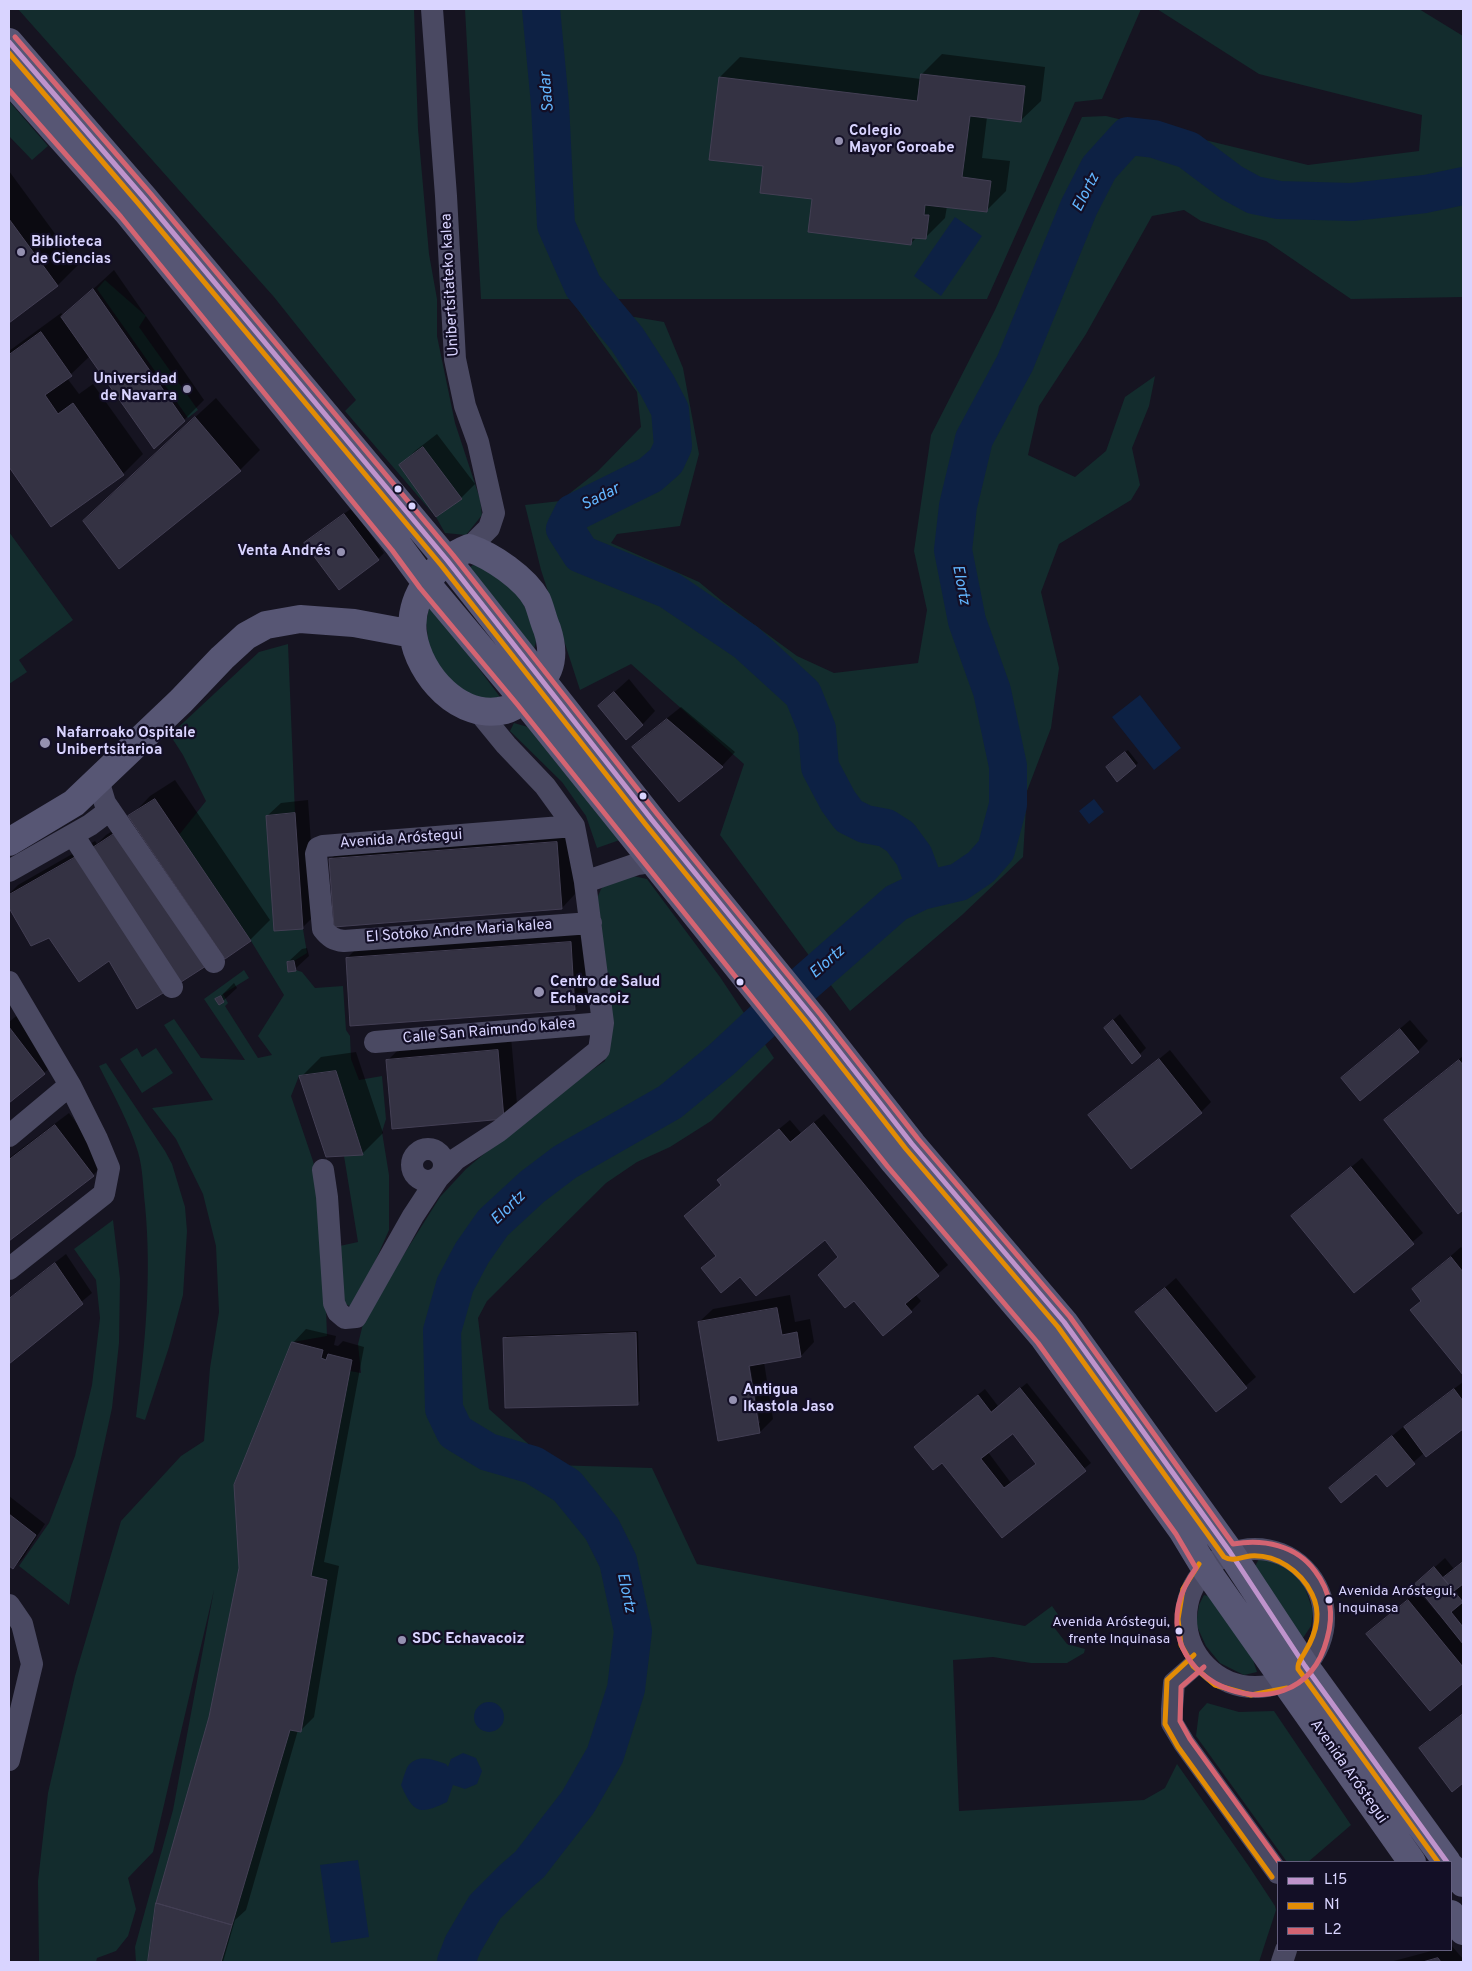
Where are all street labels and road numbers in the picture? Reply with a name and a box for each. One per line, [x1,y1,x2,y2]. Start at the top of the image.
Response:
street label: Unibertsitateko kalea [438,213,464,357]
street label: Avenida Aróstegui [339,827,463,853]
street label: El Sotoko Andre Maria kalea [365,917,553,947]
street label: Calle San Raimundo kalea [402,1015,576,1049]
street label: Avenida Aróstegui [1305,1717,1391,1827]

